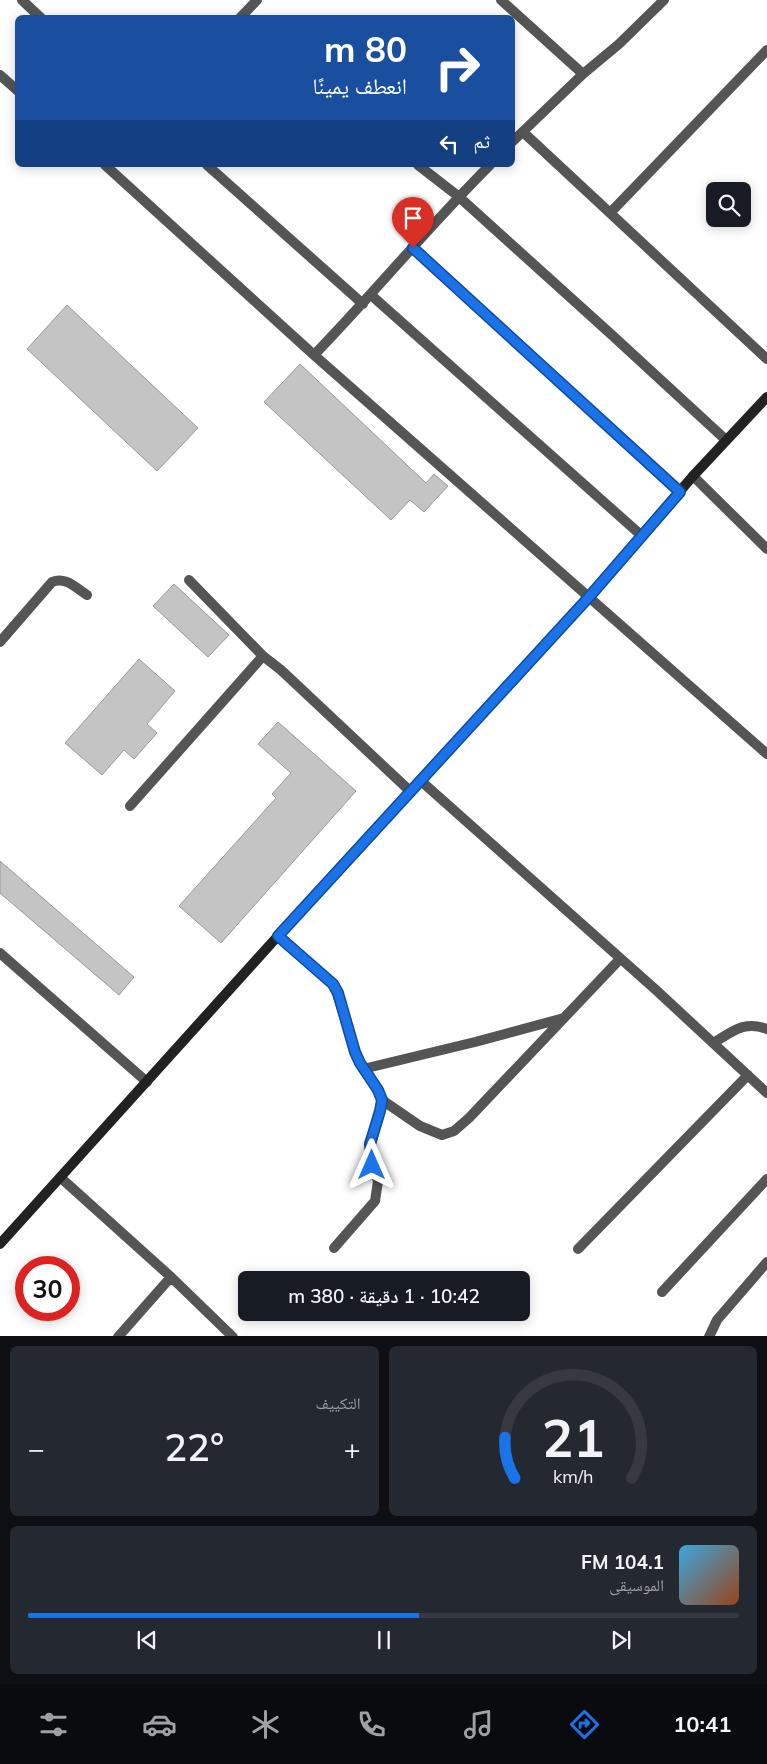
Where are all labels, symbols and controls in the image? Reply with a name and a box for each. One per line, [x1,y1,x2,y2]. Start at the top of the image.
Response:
text: 80 m [324,27,407,71]
icon: right [425,35,490,100]
text: انعطف يمينًا [313,72,407,100]
text: ثم [473,129,490,153]
icon: left [435,130,463,158]
map controls [706,182,751,227]
button: search [706,182,751,227]
pin [392,197,434,248]
icon: arrive [399,204,427,232]
position arrow [345,1138,397,1190]
speed limit sign: 30 [15,1256,80,1321]
text: 10:42 · 1 دقيقة · 380 m [288,1284,480,1308]
text: التكييف [316,1393,361,1413]
text: 21 [542,1405,604,1470]
text: 22° [164,1423,224,1471]
text: − [28,1431,45,1466]
text: + [344,1431,360,1466]
text: km/h [553,1465,593,1487]
text: 104.1 FM [581,1550,664,1574]
text: الموسيقى [609,1575,664,1595]
icon: previous [133,1626,161,1654]
icon: pause [370,1626,398,1654]
icon: next [607,1626,635,1654]
icon: filters [36,1707,71,1742]
icon: car [142,1707,177,1742]
icon: climate [248,1707,283,1742]
icon: phone [354,1707,389,1742]
icon: music [461,1707,496,1742]
icon: directions [567,1707,602,1742]
text: 10:41 [673,1710,731,1738]

